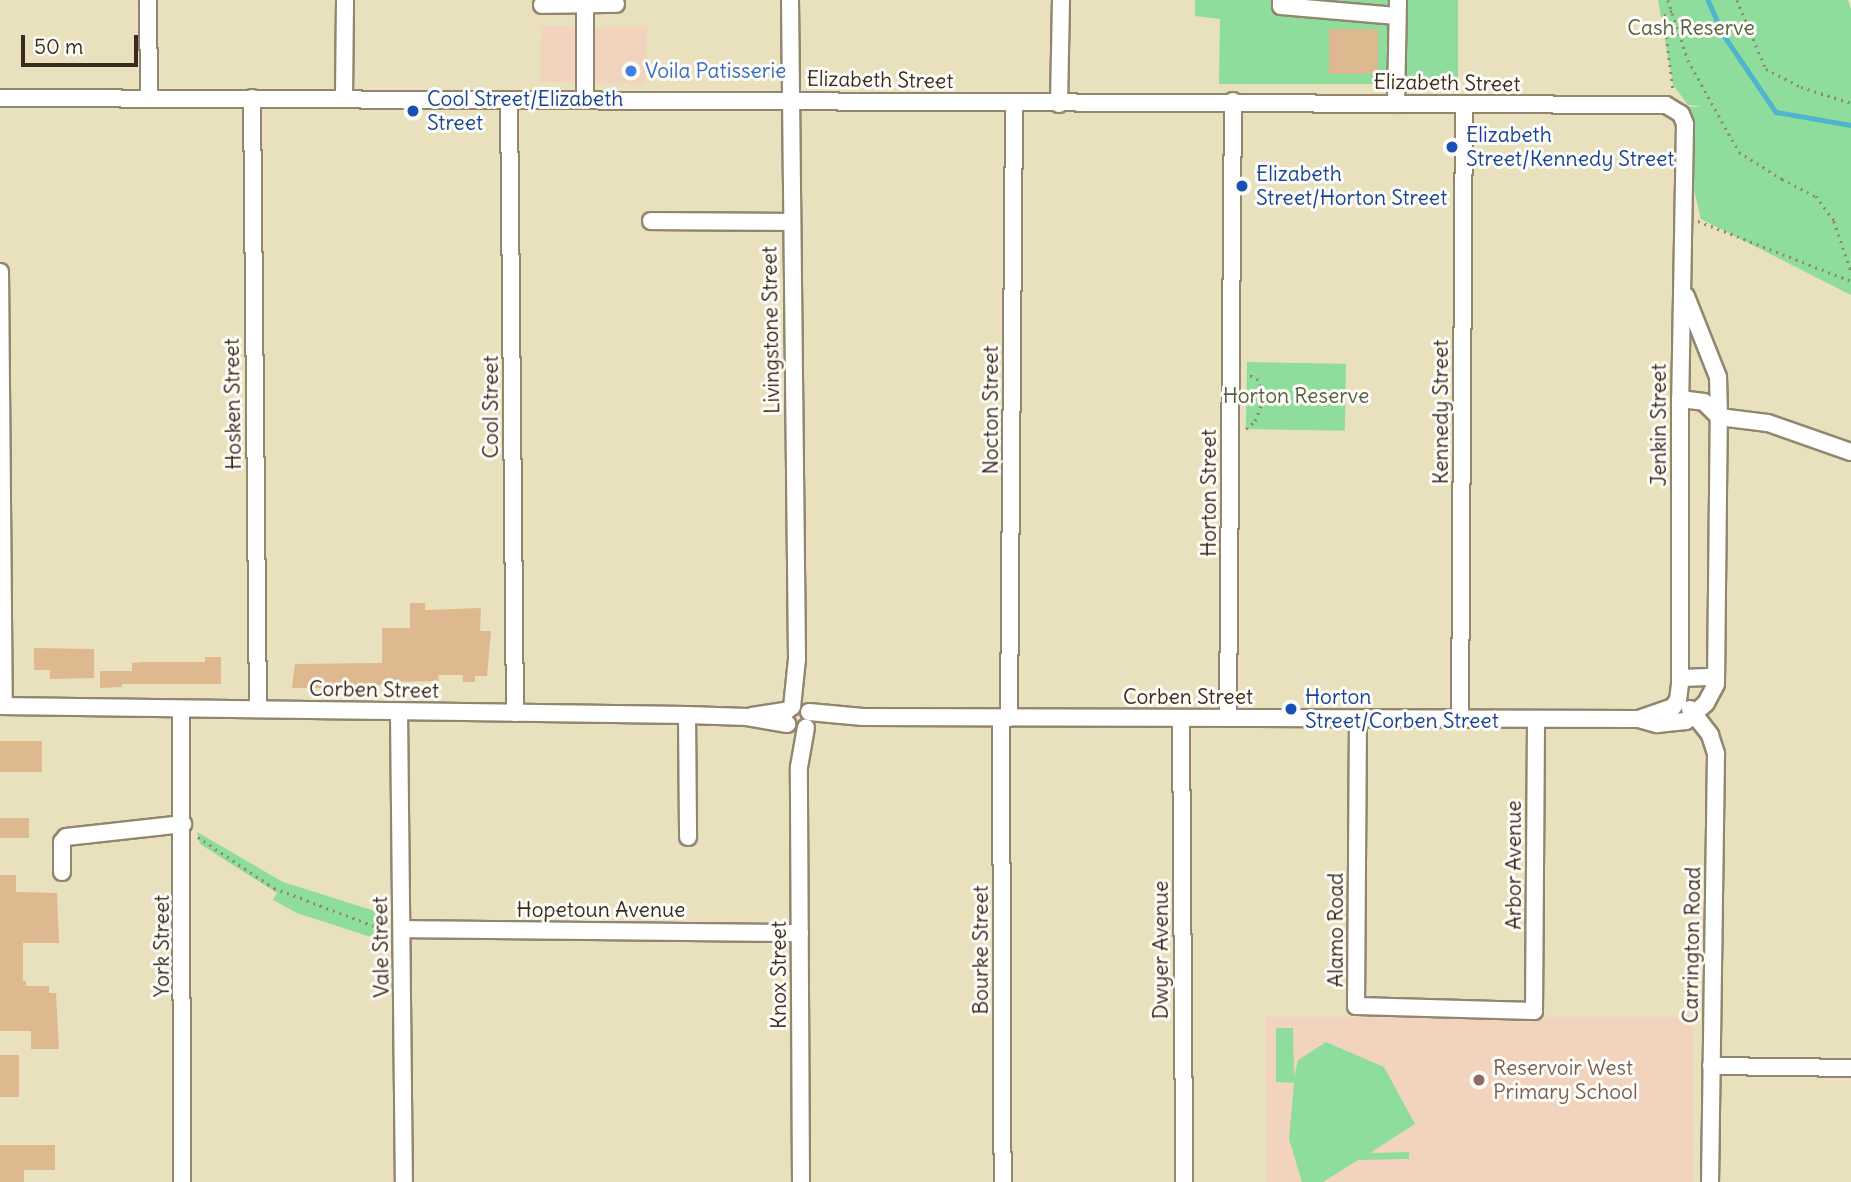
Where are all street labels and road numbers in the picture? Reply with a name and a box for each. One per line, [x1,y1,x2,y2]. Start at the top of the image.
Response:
street label: Elizabeth Street [806,66,954,94]
street label: Elizabeth Street [1373,69,1521,97]
street label: Livingstone Street [757,246,785,414]
street label: Hosken Street [219,338,247,470]
street label: Kennedy Street [1428,340,1454,484]
street label: Nocton Street [978,346,1004,474]
street label: Cool Street [478,356,504,458]
street label: Jenkin Street [1646,364,1672,486]
street label: Horton Street [1196,429,1222,557]
street label: Corben Street [309,676,439,704]
street label: Corben Street [1123,684,1253,710]
street label: Arbor Avenue [1501,800,1527,930]
street label: Carrington Road [1678,866,1706,1024]
street label: Alamo Road [1323,873,1349,987]
street label: Dwyer Avenue [1148,881,1174,1019]
street label: Bourke Street [968,885,994,1015]
street label: York Street [149,895,175,997]
street label: Vale Street [368,896,394,998]
street label: Hopetoun Avenue [517,897,685,923]
street label: Knox Street [766,921,792,1029]

